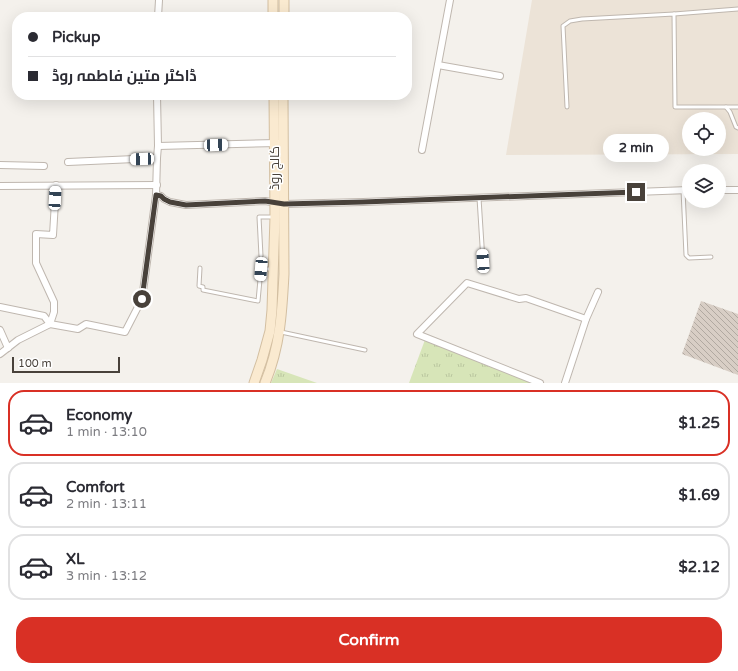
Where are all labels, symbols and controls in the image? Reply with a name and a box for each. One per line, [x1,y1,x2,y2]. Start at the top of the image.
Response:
text: Pickup [52,28,100,46]
text: ڈاکٹر متین فاطمہ روڈ [52,67,197,85]
map controls [682,112,726,208]
button: locate [682,112,726,156]
callout: 2 min [603,134,669,162]
car [204,139,228,151]
text: 2 min [619,140,653,156]
street label: کالج روڈ [267,146,283,190]
car [130,153,154,165]
button: layers [682,164,726,208]
route end [627,183,645,201]
car [48,186,62,210]
car [476,249,490,273]
car [254,257,268,281]
route start [133,290,151,308]
scale bar [12,355,120,374]
text: 100 m [18,357,52,370]
icon: car [18,405,54,441]
text: Economy [66,406,132,424]
text: $1.25 [679,414,720,432]
text: 1 min · 13:10 [66,424,147,440]
icon: car [18,477,54,513]
text: Comfort [66,478,125,496]
text: $1.69 [679,486,720,504]
text: 2 min · 13:11 [66,496,147,512]
icon: car [18,549,54,585]
text: XL [66,550,85,568]
text: $2.12 [679,558,720,576]
text: 3 min · 13:12 [66,568,147,584]
button: Confirm [16,617,722,663]

